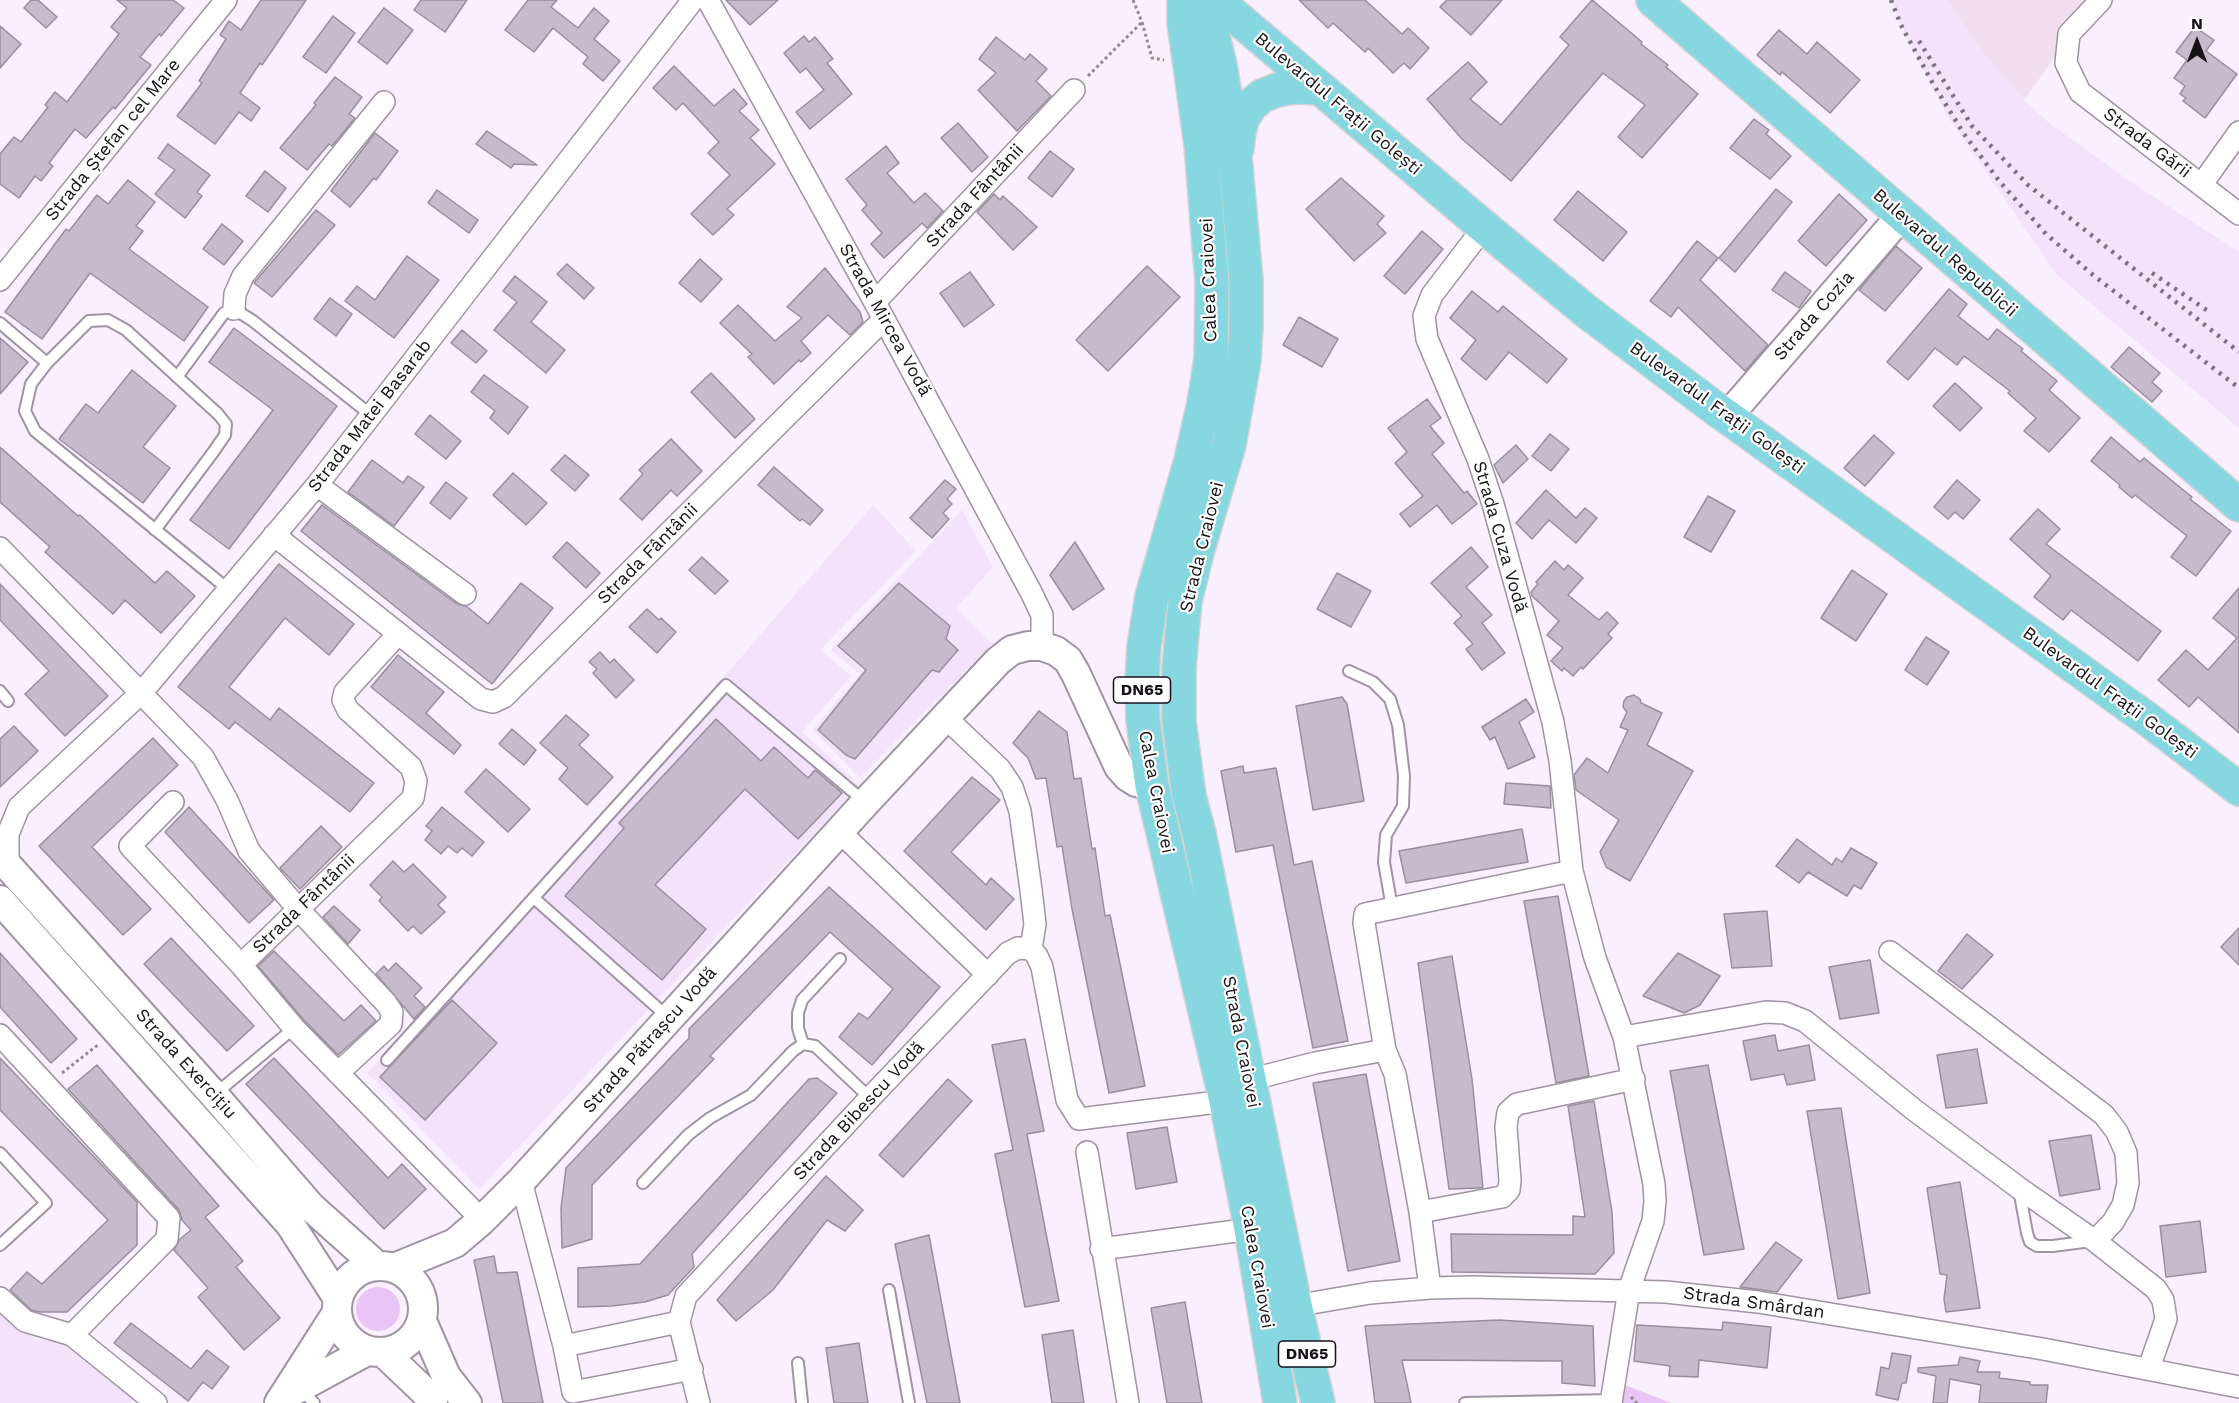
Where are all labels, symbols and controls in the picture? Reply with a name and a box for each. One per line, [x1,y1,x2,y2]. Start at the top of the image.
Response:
north arrow [2167,12,2227,72]
text: N [2191,14,2203,33]
street label: Bulevardul Frații Golești [1250,28,1426,180]
street label: Strada Ștefan cel Mare [41,55,185,225]
street label: Strada Gării [2099,103,2195,183]
street label: Strada Fântânii [922,140,1028,252]
street label: Bulevardul Republicii [1868,184,2022,322]
street label: Calea Craiovei [1196,217,1222,343]
street label: Strada Mircea Vodă [834,240,936,400]
street label: Strada Cozia [1769,267,1859,365]
street label: Strada Matei Basarab [304,335,436,497]
street label: Bulevardul Frații Golești [1625,337,1809,479]
street label: Strada Cuza Vodă [1468,459,1532,615]
street label: Strada Craiovei [1175,480,1229,614]
street label: Strada Fântânii [593,499,703,609]
street label: Bulevardul Frații Golești [2018,622,2202,764]
road number: DN65 [1114,677,1170,703]
street label: Calea Craiovei [1134,729,1178,855]
street label: Strada Fântânii [248,850,360,958]
street label: Strada Pătrașcu Vodă [579,962,721,1118]
street label: Strada Craiovei [1218,974,1264,1110]
street label: Strada Exercițiu [131,1005,241,1123]
street label: Strada Bibescu Vodă [789,1037,929,1185]
street label: Calea Craiovei [1236,1204,1278,1330]
street label: Strada Smârdan [1682,1282,1826,1324]
road number: DN65 [1278,1341,1336,1367]

